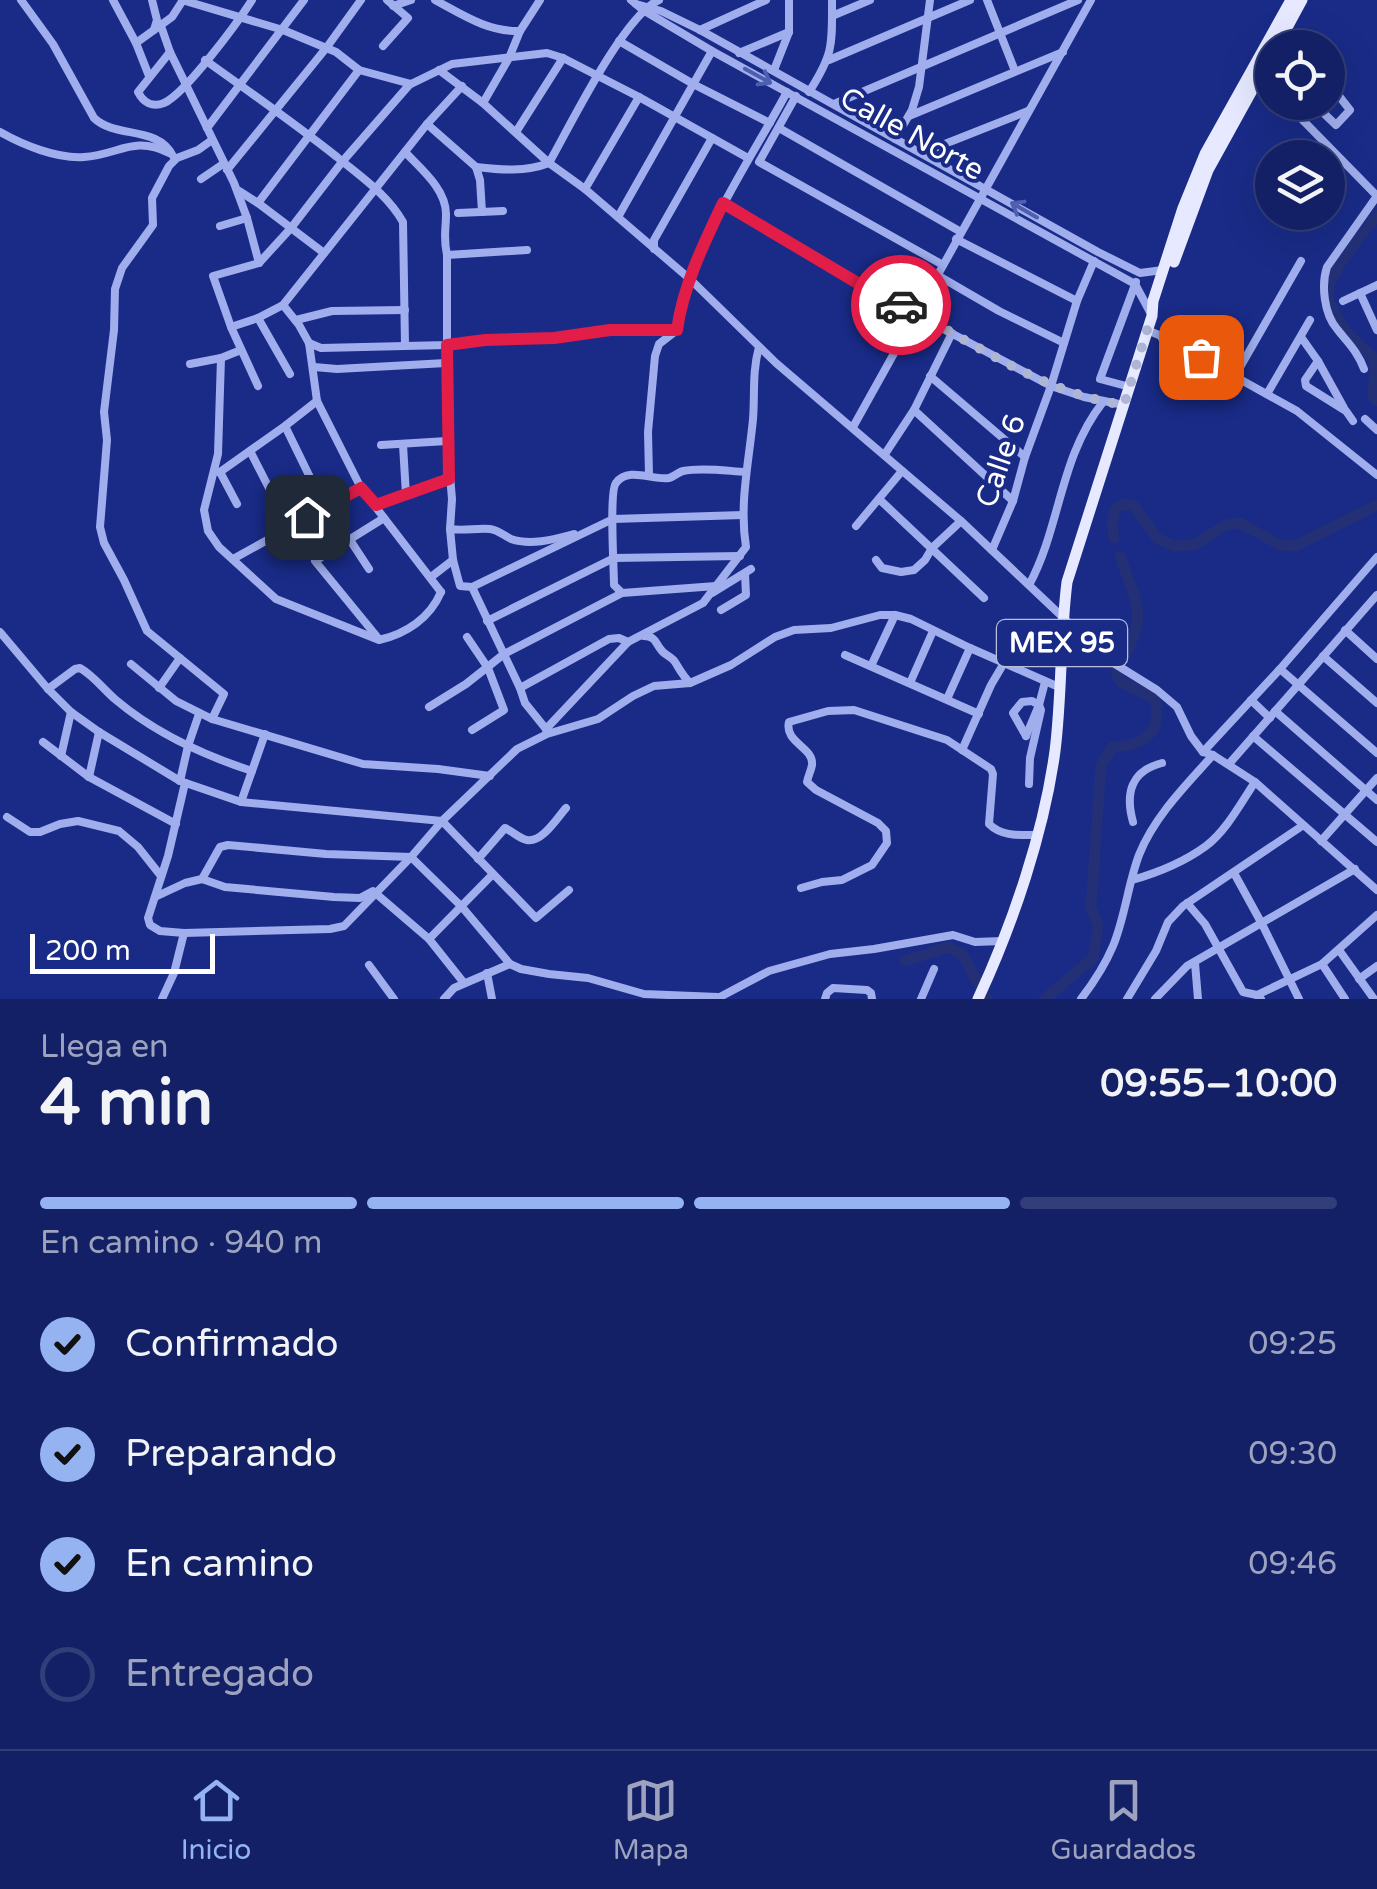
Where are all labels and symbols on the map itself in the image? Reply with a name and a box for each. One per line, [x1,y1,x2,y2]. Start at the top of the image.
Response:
one-way arrow [743,66,773,86]
street label: Calle Norte [833,79,991,189]
one-way arrow [1009,199,1039,219]
courier [851,255,951,355]
pin [1159,315,1244,400]
street label: Calle 6 [968,409,1034,513]
pin [265,475,350,560]
road number: MEX 95 [997,620,1127,666]
scale bar [30,929,215,974]

